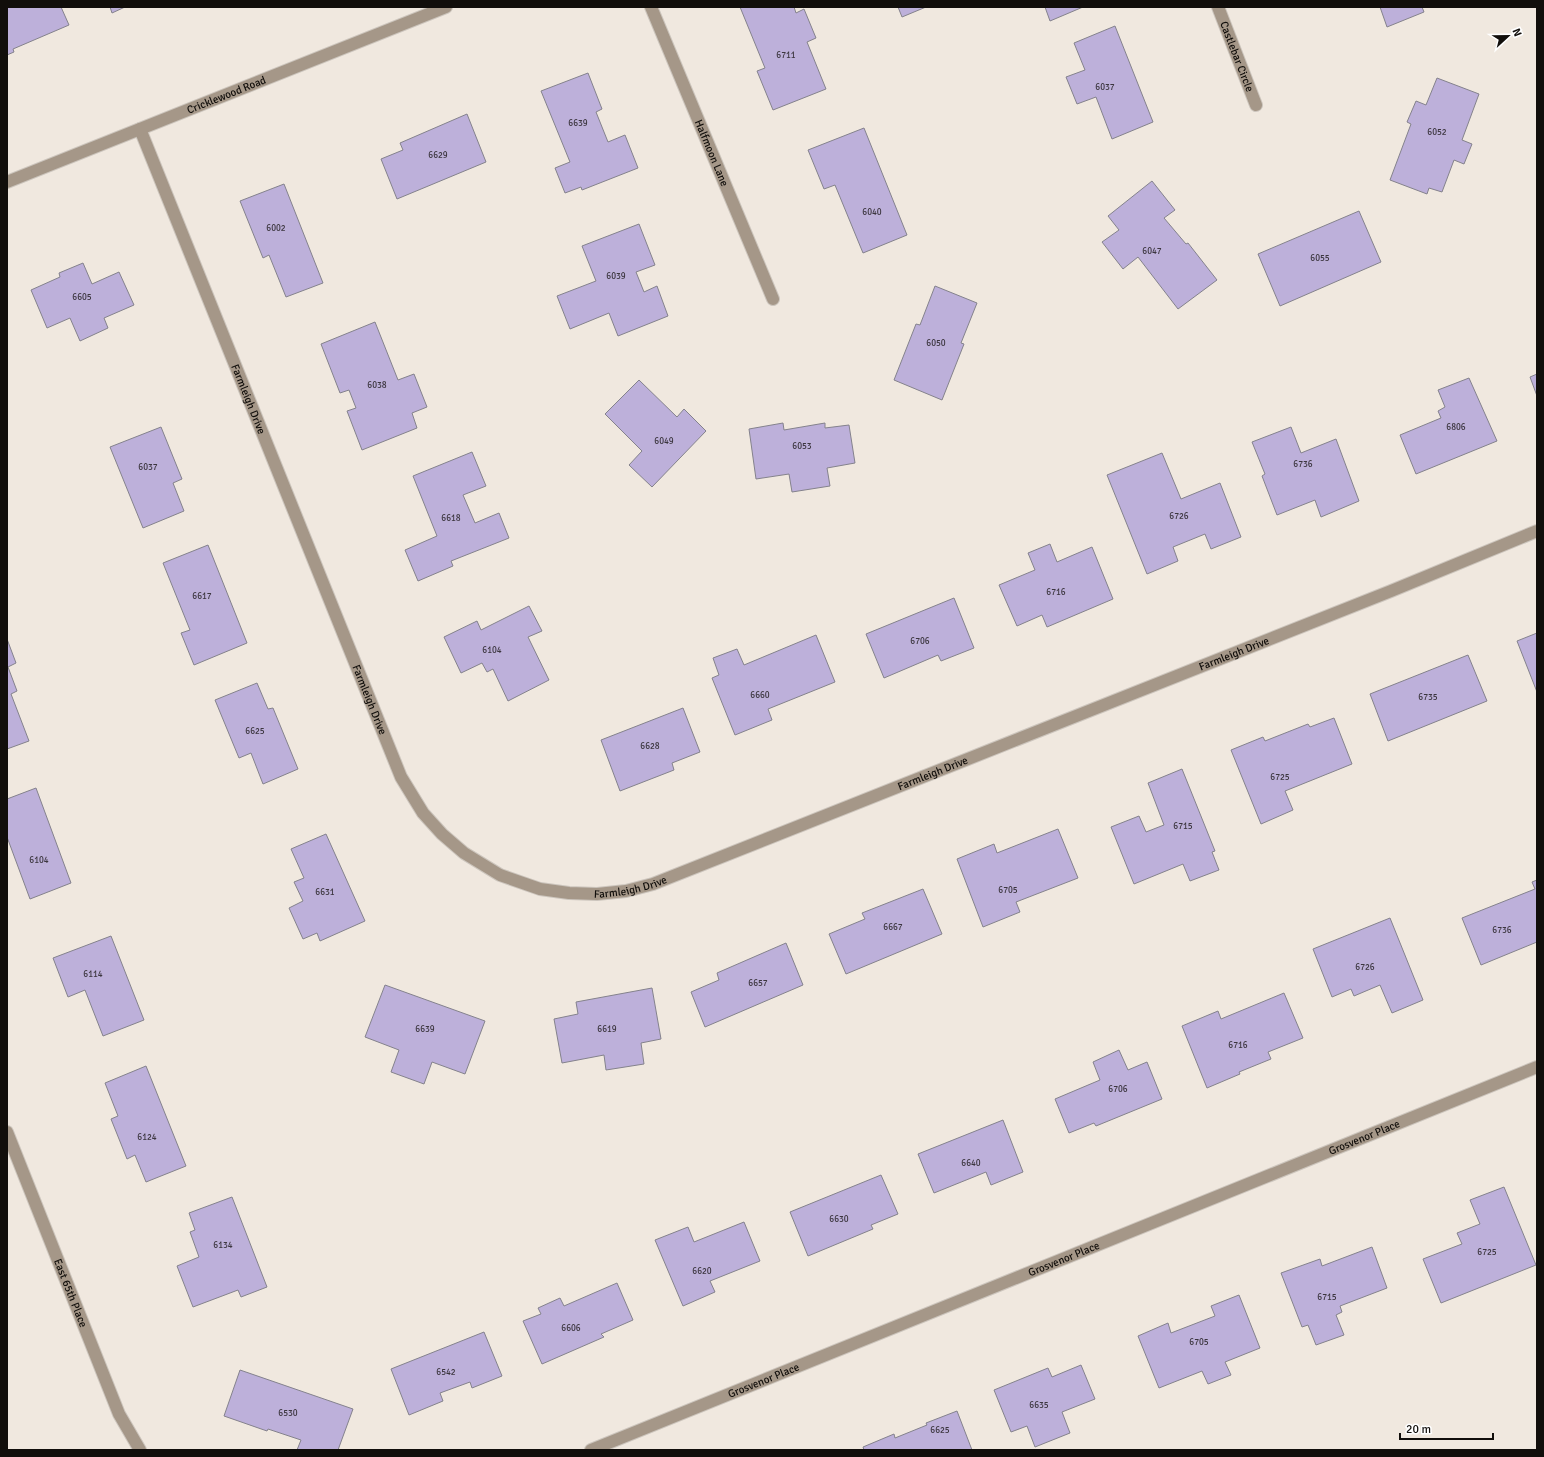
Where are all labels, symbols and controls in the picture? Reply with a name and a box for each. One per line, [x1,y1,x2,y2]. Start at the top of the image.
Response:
north arrow [1488,16,1528,56]
street label: Castlebar Circle [1217,19,1256,94]
text: N [1509,26,1524,38]
house number: 6711 [776,50,796,61]
street label: Cricklewood Road [185,73,268,117]
house number: 6037 [1095,82,1115,93]
house number: 6639 [568,118,588,129]
street label: Halfmoon Lane [692,118,731,188]
house number: 6052 [1427,127,1447,138]
house number: 6629 [428,150,448,161]
house number: 6040 [862,207,882,218]
house number: 6002 [266,223,286,234]
house number: 6047 [1142,246,1162,257]
house number: 6055 [1310,253,1330,264]
house number: 6039 [606,271,626,282]
house number: 6605 [72,292,92,303]
house number: 6050 [926,338,946,349]
street label: Farmleigh Drive [228,362,268,436]
house number: 6038 [367,380,387,391]
house number: 6806 [1446,422,1466,433]
house number: 6049 [654,436,674,447]
house number: 6053 [792,441,812,452]
house number: 6736 [1293,459,1313,470]
house number: 6037 [138,462,158,473]
house number: 6726 [1169,511,1189,522]
house number: 6618 [441,513,461,524]
house number: 6716 [1046,587,1066,598]
house number: 6617 [192,591,212,602]
street label: Farmleigh Drive [1197,634,1271,674]
house number: 6706 [910,636,930,647]
house number: 6104 [482,645,502,656]
street label: Farmleigh Drive [349,663,389,737]
house number: 6660 [750,690,770,701]
house number: 6735 [1418,692,1438,703]
house number: 6625 [245,726,265,737]
house number: 6628 [640,741,660,752]
street label: Farmleigh Drive [896,754,970,793]
house number: 6725 [1270,772,1290,783]
house number: 6715 [1173,821,1193,832]
house number: 6104 [29,855,49,866]
street label: Farmleigh Drive [594,873,669,901]
house number: 6705 [998,885,1018,896]
house number: 6631 [315,887,335,898]
house number: 6667 [883,922,903,933]
house number: 6736 [1492,925,1512,936]
house number: 6726 [1355,962,1375,973]
house number: 6114 [83,969,103,980]
house number: 6657 [748,978,768,989]
house number: 6639 [415,1024,435,1035]
house number: 6619 [597,1024,617,1035]
house number: 6716 [1228,1040,1248,1051]
house number: 6706 [1108,1084,1128,1095]
street label: Grosvenor Place [1327,1117,1402,1158]
house number: 6124 [137,1132,157,1143]
house number: 6640 [961,1158,981,1169]
house number: 6630 [829,1214,849,1225]
street label: Grosvenor Place [1026,1239,1101,1279]
house number: 6134 [213,1240,233,1251]
house number: 6725 [1477,1247,1497,1258]
street label: East 65th Place [51,1257,90,1329]
house number: 6620 [692,1266,712,1277]
house number: 6715 [1317,1292,1337,1303]
house number: 6606 [561,1323,581,1334]
house number: 6705 [1189,1337,1209,1348]
street label: Grosvenor Place [726,1360,801,1401]
house number: 6542 [436,1367,456,1378]
house number: 6635 [1029,1400,1049,1411]
house number: 6530 [278,1408,298,1419]
scale bar [1400,1415,1493,1441]
text: 20 m [1406,1422,1431,1437]
house number: 6625 [930,1425,950,1436]

